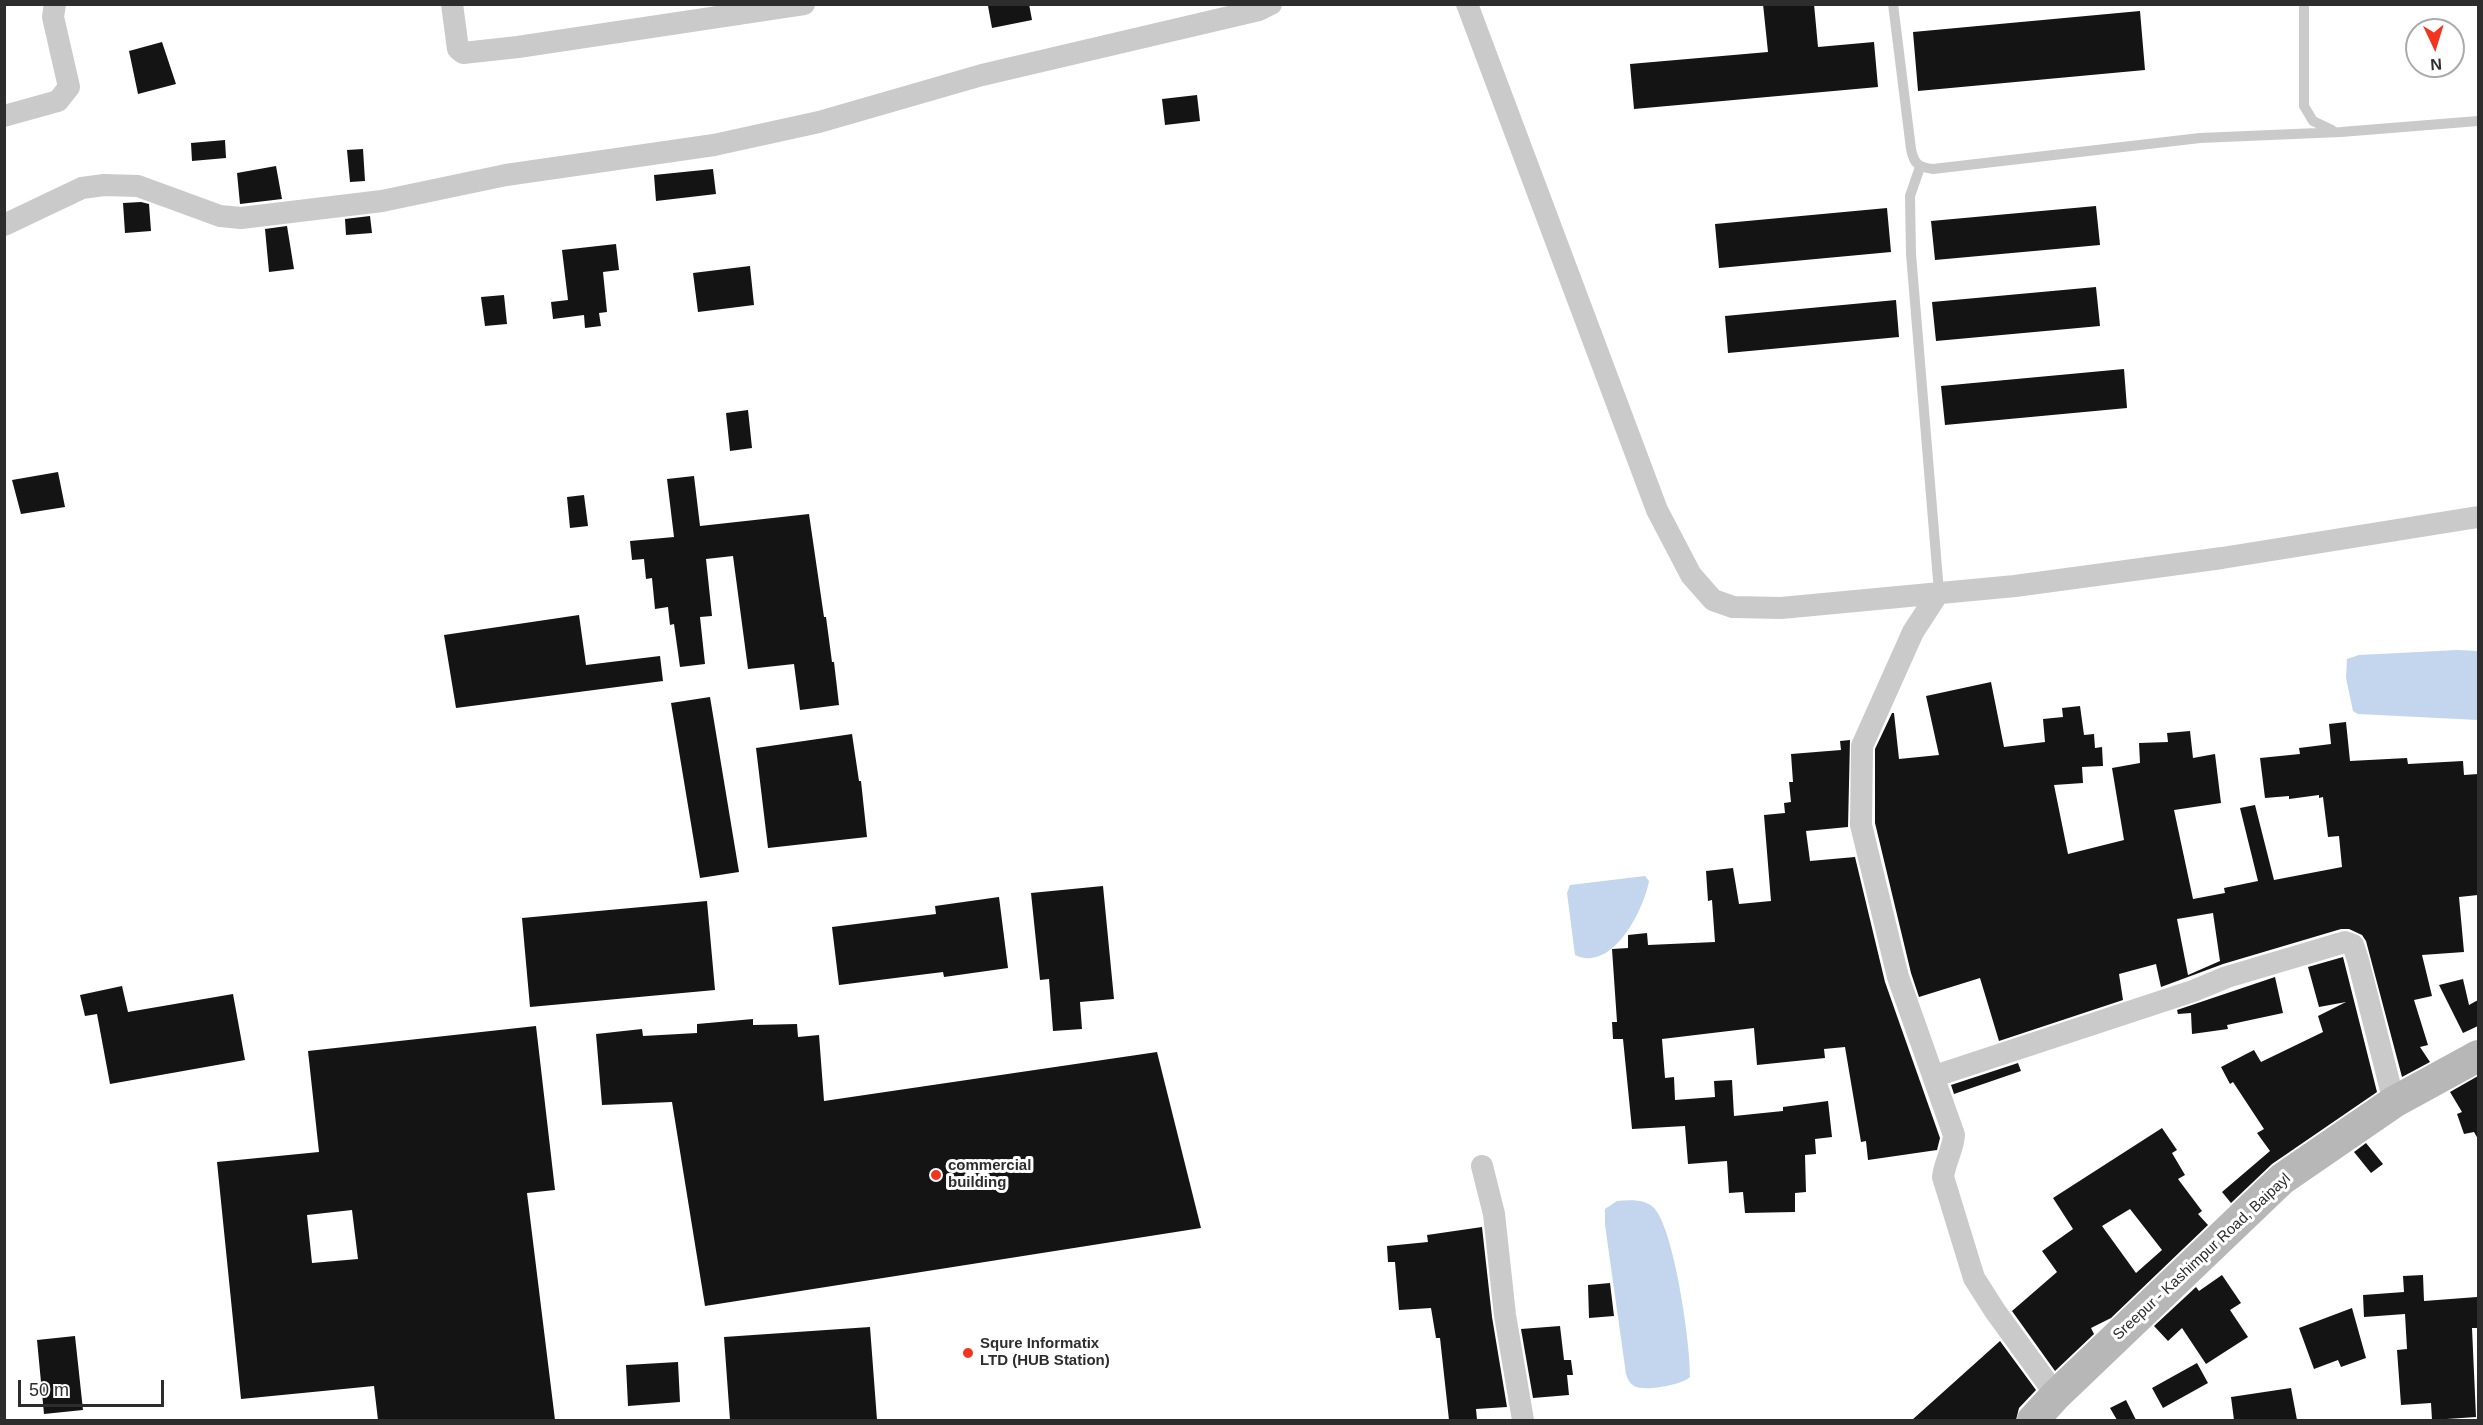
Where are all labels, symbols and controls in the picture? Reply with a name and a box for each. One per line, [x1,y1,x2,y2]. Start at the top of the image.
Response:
north arrow [2405,18,2465,78]
text: N [2430,56,2443,73]
place label: commercial building [948,1157,1031,1192]
marker: commercial building [929,1168,943,1182]
street label: Sreepur - Kashimpur Road, Baipayl [2110,1170,2294,1344]
place label: Squre Informatix LTD (HUB Station) [980,1335,1110,1370]
marker: Squre Informatix LTD (HUB Station) [961,1346,975,1360]
scale bar [21,1368,166,1406]
text: 50 m [29,1380,69,1400]

